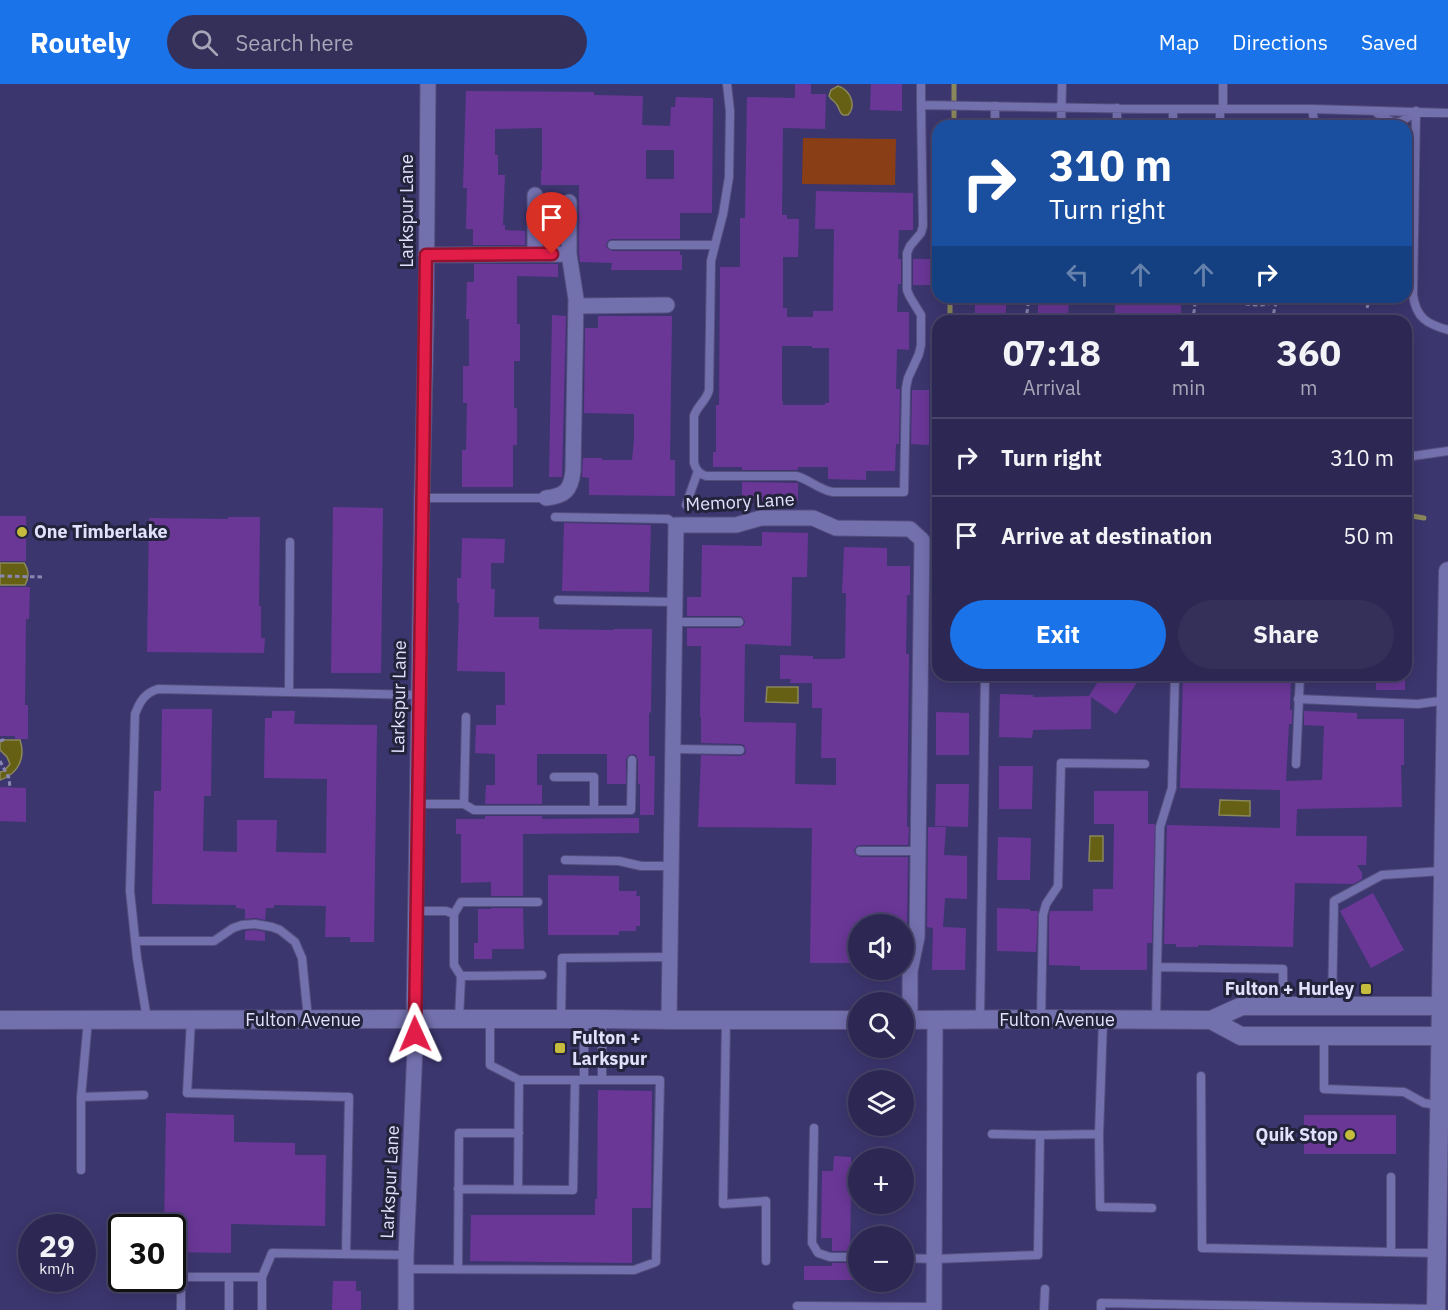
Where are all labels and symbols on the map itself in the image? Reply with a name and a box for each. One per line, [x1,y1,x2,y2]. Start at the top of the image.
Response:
street label: Larkspur Lane [395,154,418,268]
pin [526,192,577,254]
street label: Memory Lane [685,487,795,516]
place label: One Timberlake [34,520,168,543]
marker: One Timberlake [15,525,29,539]
street label: Larkspur Lane [386,640,411,754]
place label: Fulton + Hurley [1225,977,1354,1000]
marker: Fulton + Hurley [1359,982,1373,996]
position arrow [383,1002,447,1066]
street label: Fulton Avenue [245,1008,361,1031]
street label: Fulton Avenue [999,1008,1115,1031]
place label: Fulton + Larkspur [572,1026,647,1070]
marker: Fulton + Larkspur [553,1041,567,1055]
place label: Quik Stop [1256,1123,1338,1146]
street label: Larkspur Lane [375,1125,404,1239]
marker: Quik Stop [1343,1128,1357,1142]
speed limit sign: 30 [108,1214,186,1292]

